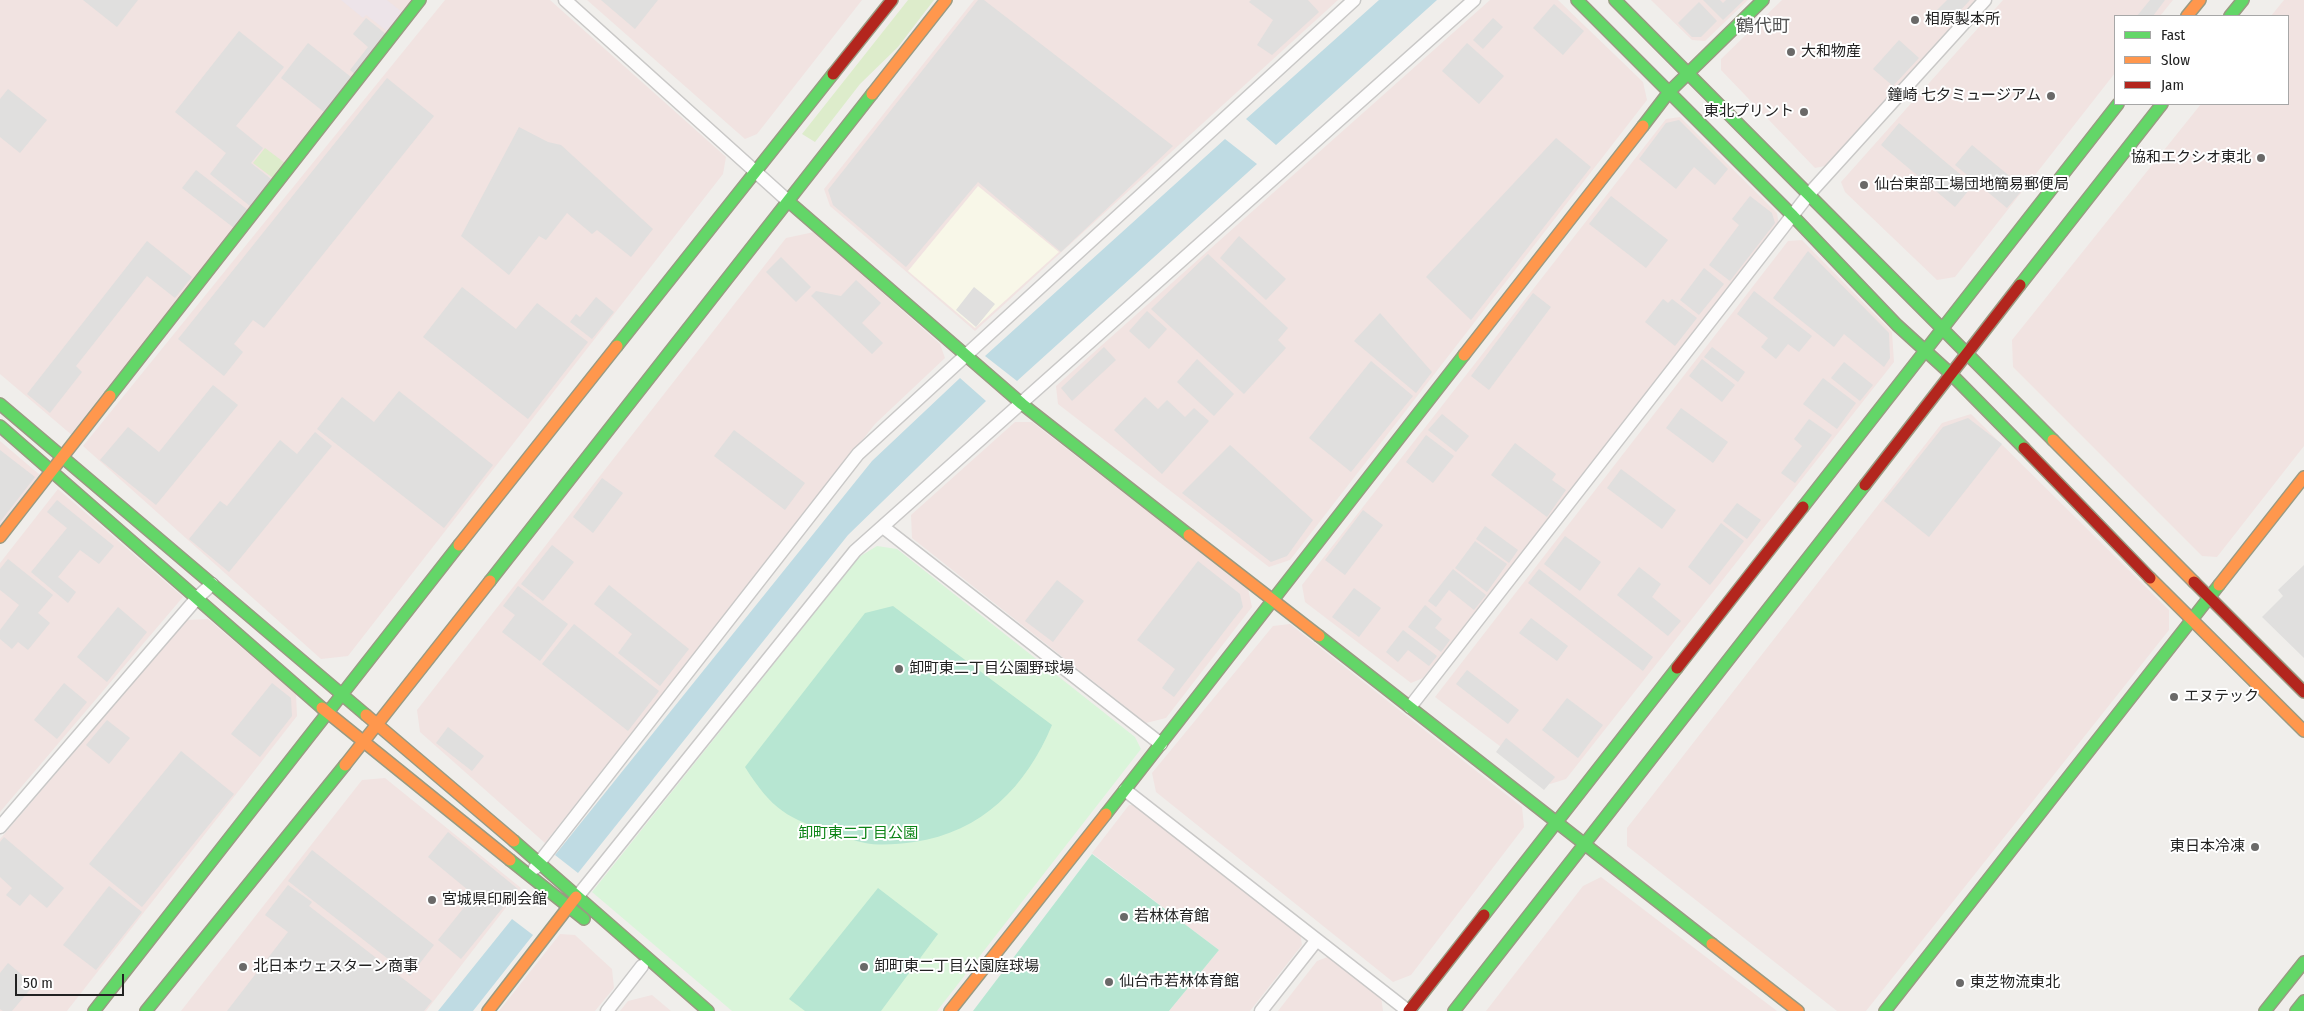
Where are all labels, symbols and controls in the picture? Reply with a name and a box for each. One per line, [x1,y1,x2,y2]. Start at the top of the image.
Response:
place label: 相原製本所 [1925,11,2000,29]
marker: 相原製本所 [1909,14,1921,26]
legend [2114,15,2289,105]
district label: 鶴代町 [1736,16,1790,38]
text: Fast [2161,26,2185,44]
place label: 大和物産 [1801,43,1861,61]
marker: 大和物産 [1785,46,1797,58]
text: Slow [2161,51,2190,69]
text: Jam [2161,76,2184,94]
place label: 鐘崎 七夕ミュージアム [1887,87,2041,105]
marker: 鐘崎 七夕ミュージアム [2045,90,2057,102]
place label: 東北プリント [1704,103,1794,121]
marker: 東北プリント [1798,106,1810,118]
place label: 協和エクシオ東北 [2131,149,2251,167]
marker: 協和エクシオ東北 [2255,152,2267,164]
place label: 仙台東部工場団地簡易郵便局 [1874,176,2069,194]
marker: 仙台東部工場団地簡易郵便局 [1858,179,1870,191]
place label: 卸町東二丁目公園野球場 [909,660,1074,678]
marker: 卸町東二丁目公園野球場 [893,663,905,675]
place label: エヌテック [2184,688,2259,706]
marker: エヌテック [2168,691,2180,703]
park label: 卸町東二丁目公園 [798,825,918,843]
place label: 東日本冷凍 [2170,838,2245,856]
marker: 東日本冷凍 [2249,841,2261,853]
place label: 宮城県印刷会館 [442,891,547,909]
marker: 宮城県印刷会館 [426,894,438,906]
place label: 若林体育館 [1134,908,1209,926]
marker: 若林体育館 [1118,911,1130,923]
place label: 北日本ウェスターン商事 [253,958,418,976]
place label: 卸町東二丁目公園庭球場 [874,958,1039,976]
marker: 北日本ウェスターン商事 [237,961,249,973]
marker: 卸町東二丁目公園庭球場 [858,961,870,973]
scale bar [18,964,126,996]
place label: 仙台市若林体育館 [1119,973,1239,991]
text: 50 m [23,974,53,992]
place label: 東芝物流東北 [1970,974,2060,992]
marker: 仙台市若林体育館 [1103,976,1115,988]
marker: 東芝物流東北 [1954,977,1966,989]

